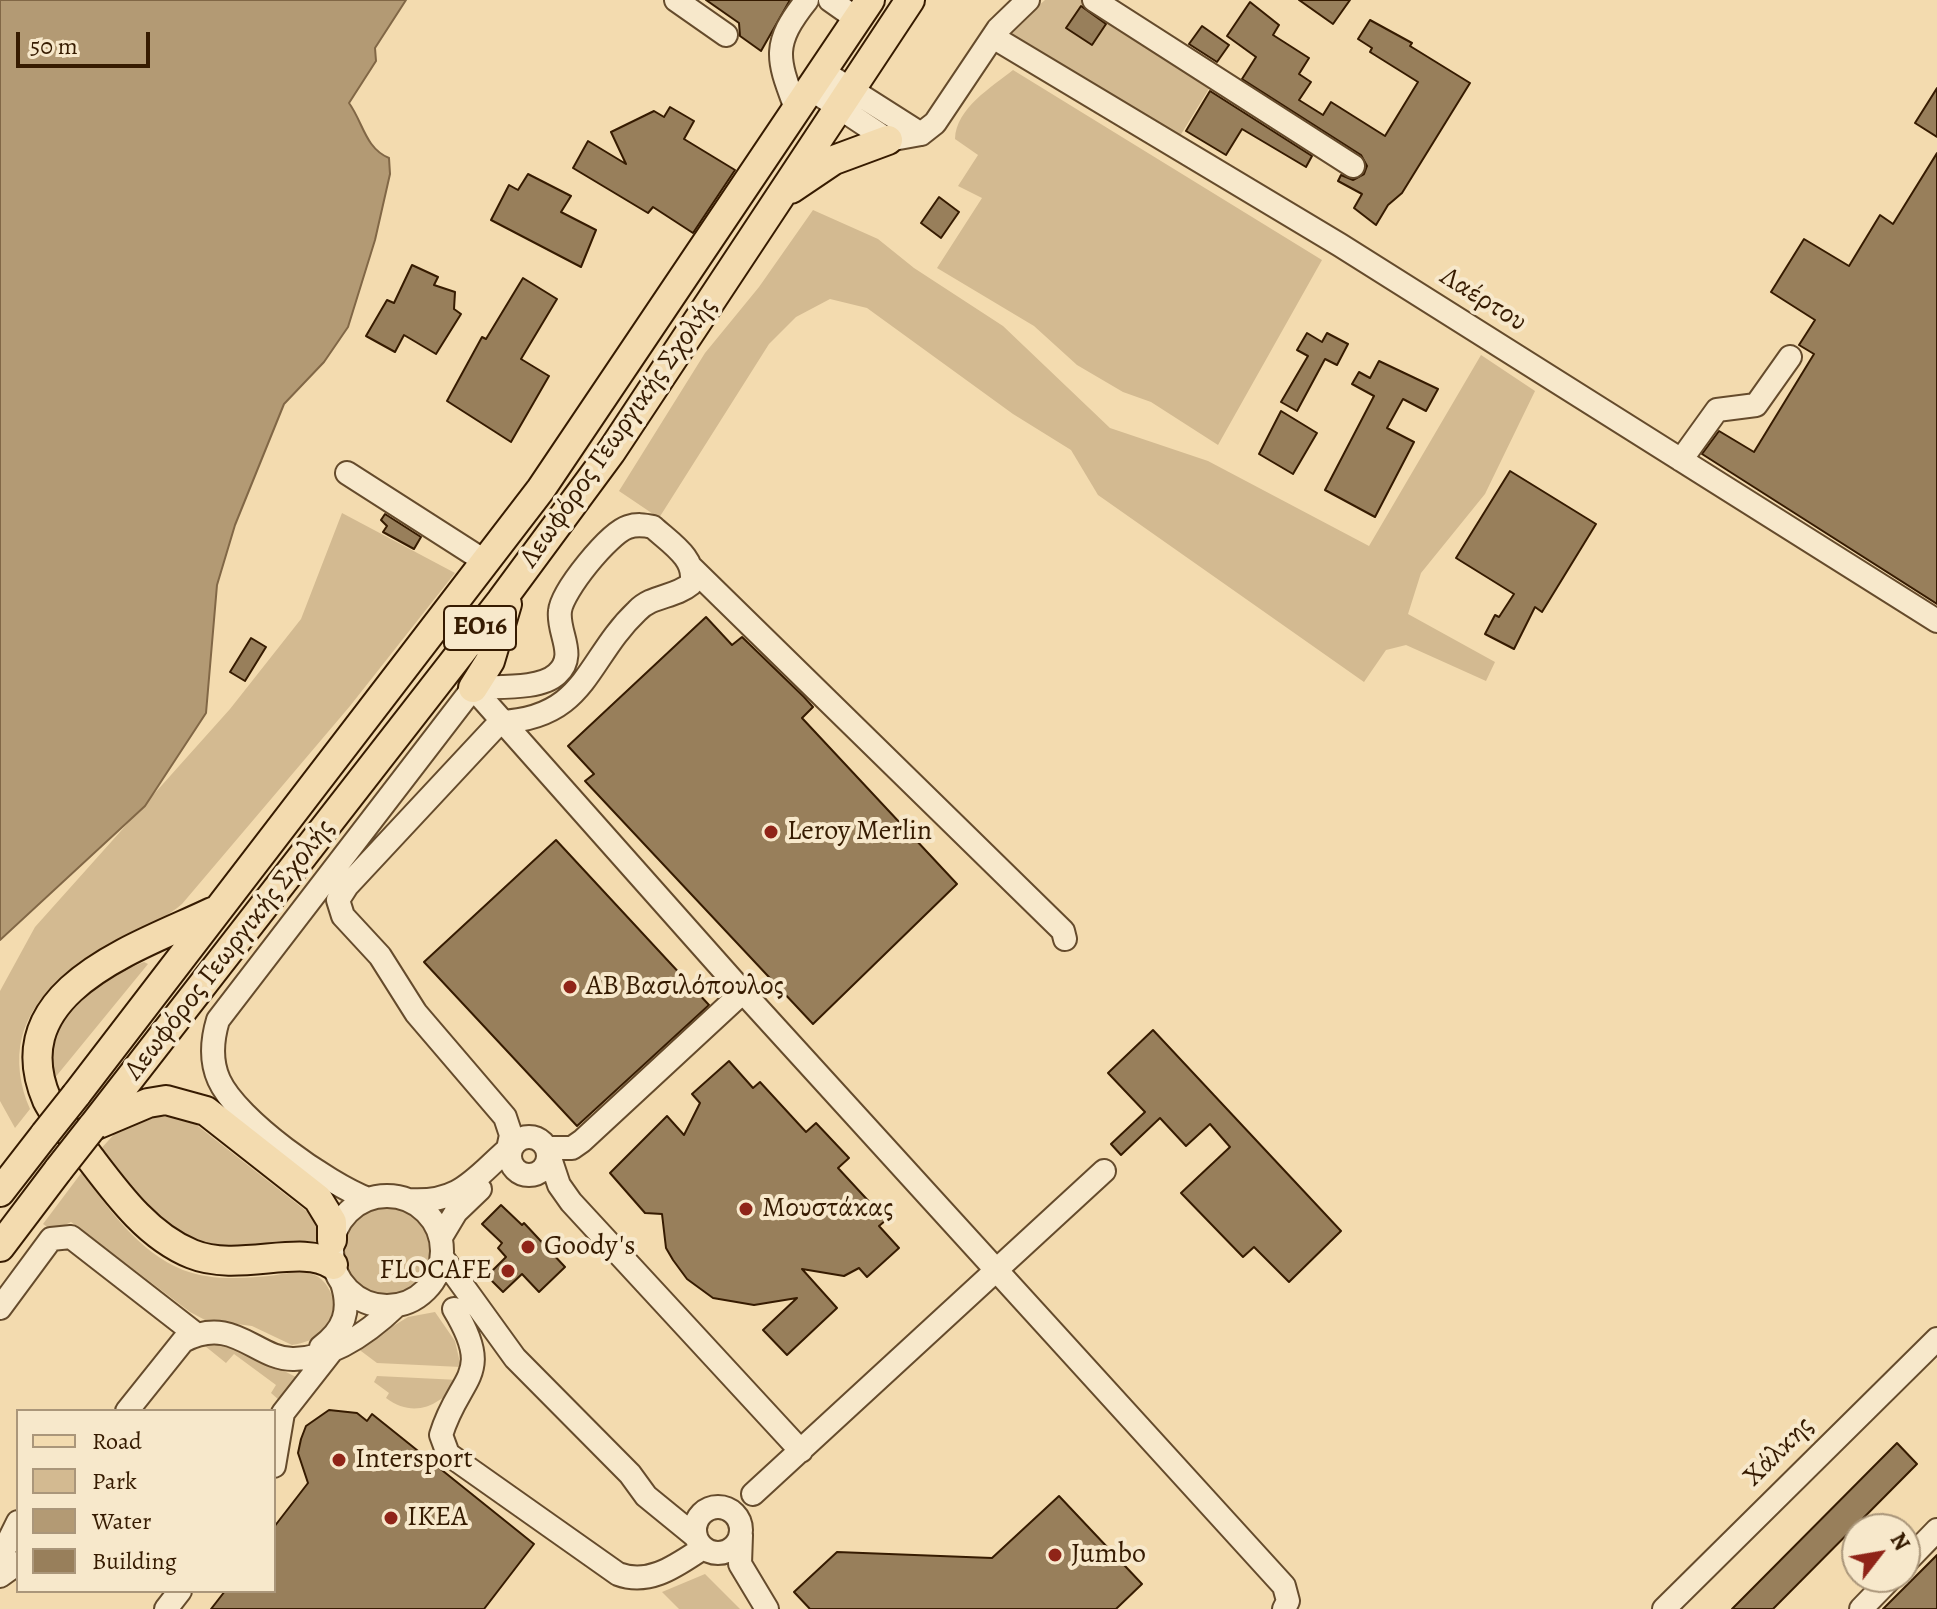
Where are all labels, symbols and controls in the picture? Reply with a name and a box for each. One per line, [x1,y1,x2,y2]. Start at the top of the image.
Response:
scale bar [20,16,154,66]
text: 50 m [30,30,78,62]
street label: Λαέρτου [1434,260,1532,340]
street label: Λεωφόρος Γεωργικής Σχολής [513,292,725,574]
road number: ΕΟ16 [444,606,516,650]
street label: Λεωφόρος Γεωργικής Σχολής [118,813,342,1087]
place label: Leroy Merlin [787,815,932,849]
marker: Leroy Merlin [762,823,780,841]
place label: ΑΒ Βασιλόπουλος [586,970,784,1004]
marker: ΑΒ Βασιλόπουλος [561,978,579,996]
place label: Μουστάκας [762,1192,893,1226]
marker: Μουστάκας [737,1200,755,1218]
place label: Goody's [544,1230,635,1264]
marker: Goody's [519,1238,537,1256]
place label: FLOCAFE [379,1254,492,1288]
marker: FLOCAFE [499,1262,517,1280]
legend [16,1409,276,1593]
street label: Χάλκης [1737,1410,1821,1494]
text: Road [92,1425,142,1457]
place label: Intersport [355,1443,473,1477]
marker: Intersport [330,1451,348,1469]
text: Park [92,1465,137,1497]
place label: ΙΚΕΑ [407,1501,468,1535]
text: Water [92,1505,152,1537]
marker: ΙΚΕΑ [382,1509,400,1527]
north arrow [1841,1513,1921,1593]
text: N [1883,1527,1917,1556]
place label: Jumbo [1071,1538,1146,1572]
text: Building [92,1545,177,1577]
marker: Jumbo [1046,1546,1064,1564]

